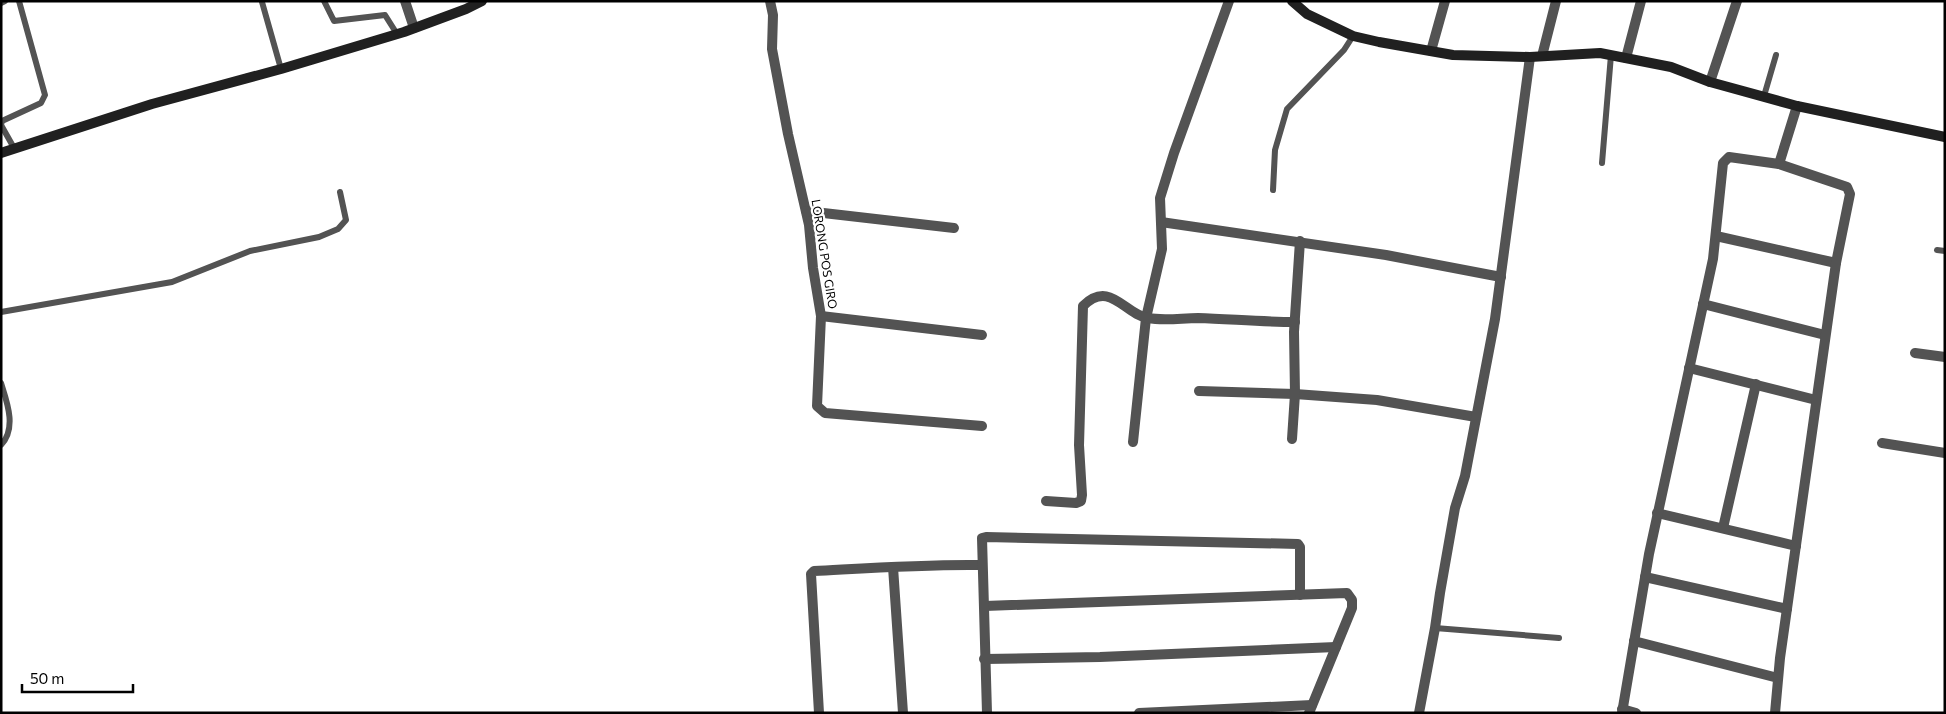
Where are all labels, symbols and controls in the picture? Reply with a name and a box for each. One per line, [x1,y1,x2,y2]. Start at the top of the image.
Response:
street label: LORONG POS GIRO [809,198,841,310]
scale bar [22,662,134,694]
text: 50 m [30,669,64,687]

